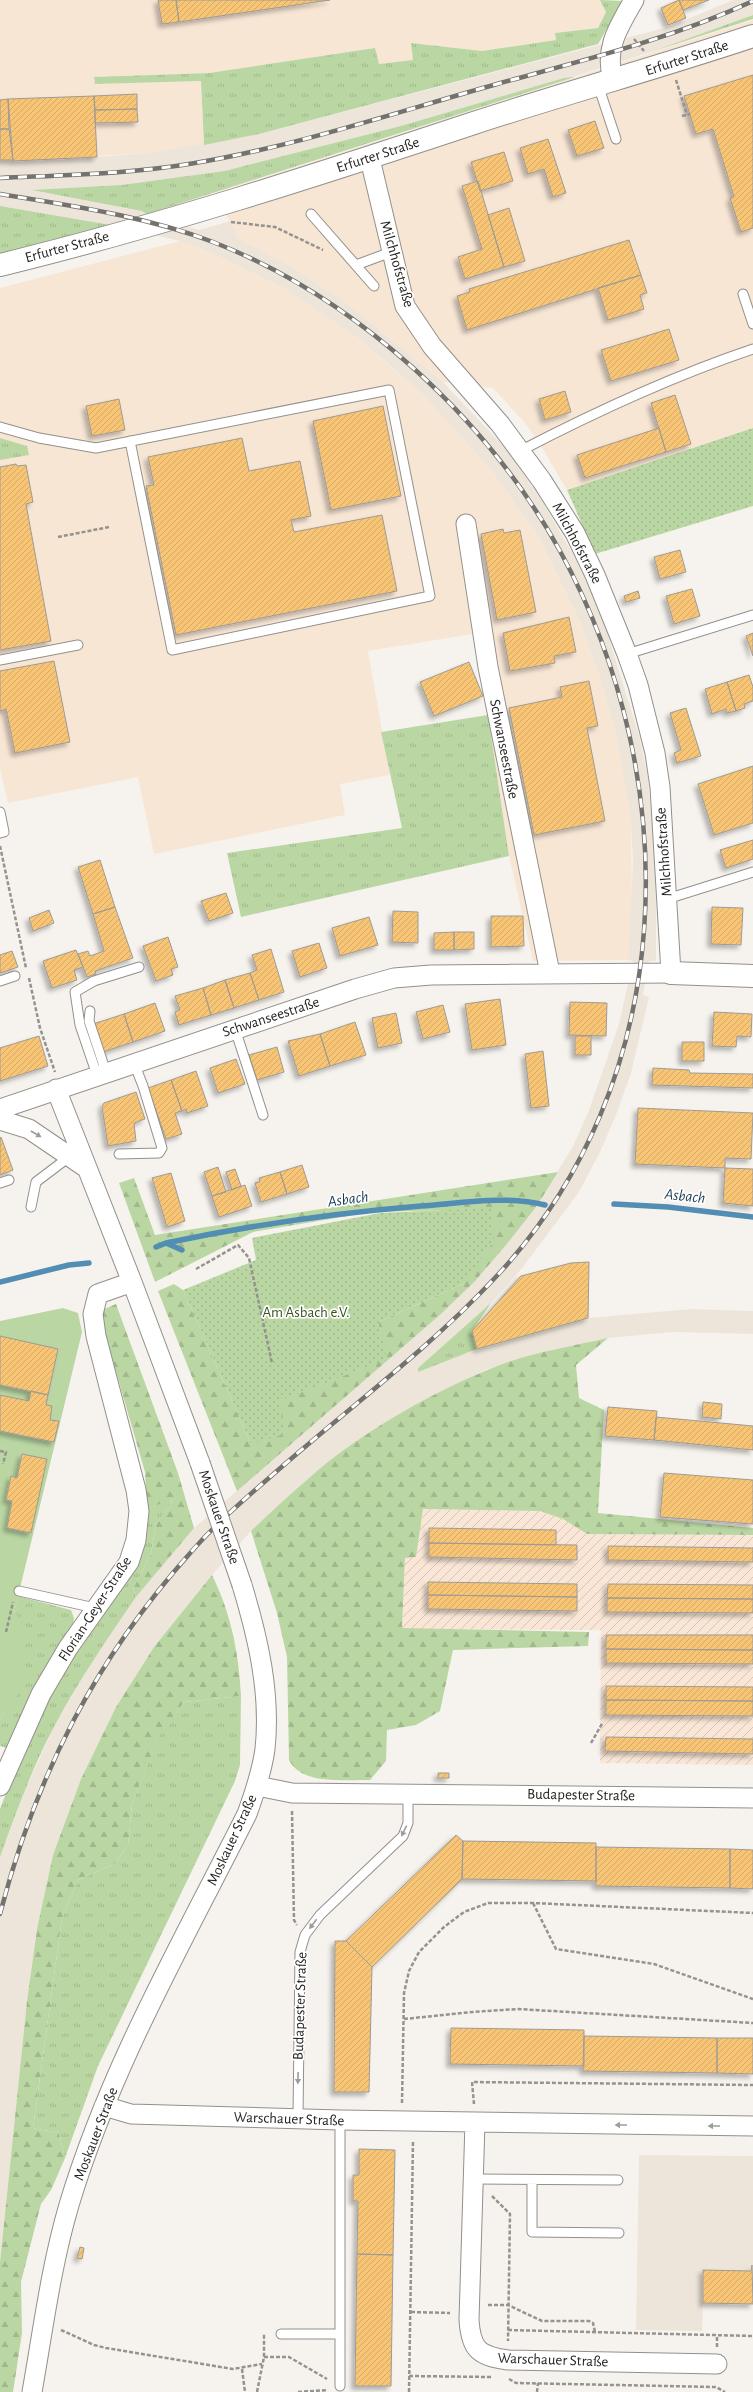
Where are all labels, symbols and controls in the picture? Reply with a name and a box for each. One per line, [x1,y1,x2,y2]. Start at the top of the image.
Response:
street label: Erfurter Straße [644,38,730,78]
street label: Erfurter Straße [335,135,421,175]
street label: Milchhofstraße [377,219,417,309]
street label: Erfurter Straße [23,229,111,265]
street label: Milchhofstraße [549,500,605,586]
street label: Schwanseestraße [487,698,521,800]
street label: Milchhofstraße [653,807,675,897]
street label: Schwanseestraße [221,994,321,1040]
one-way arrow [30,1130,42,1137]
water label: Asbach [663,1186,706,1206]
water label: Asbach [326,1188,369,1210]
park label: Am Asbach e.V. [263,1305,349,1320]
street label: Moskauer Straße [196,1468,242,1566]
street label: Florian-Geyer-Straße [56,1554,134,1664]
street label: Budapester Straße [527,1787,635,1803]
street label: Moskauer Straße [204,1792,260,1888]
one-way arrow [401,1826,407,1837]
one-way arrow [309,1918,317,1929]
street label: Budapester Straße [291,1952,309,2060]
one-way arrow [295,2072,301,2085]
street label: Moskauer Straße [71,2085,121,2183]
street label: Warschauer Straße [233,2110,345,2128]
one-way arrow [614,2122,627,2128]
one-way arrow [707,2123,720,2129]
street label: Warschauer Straße [497,2351,609,2369]

